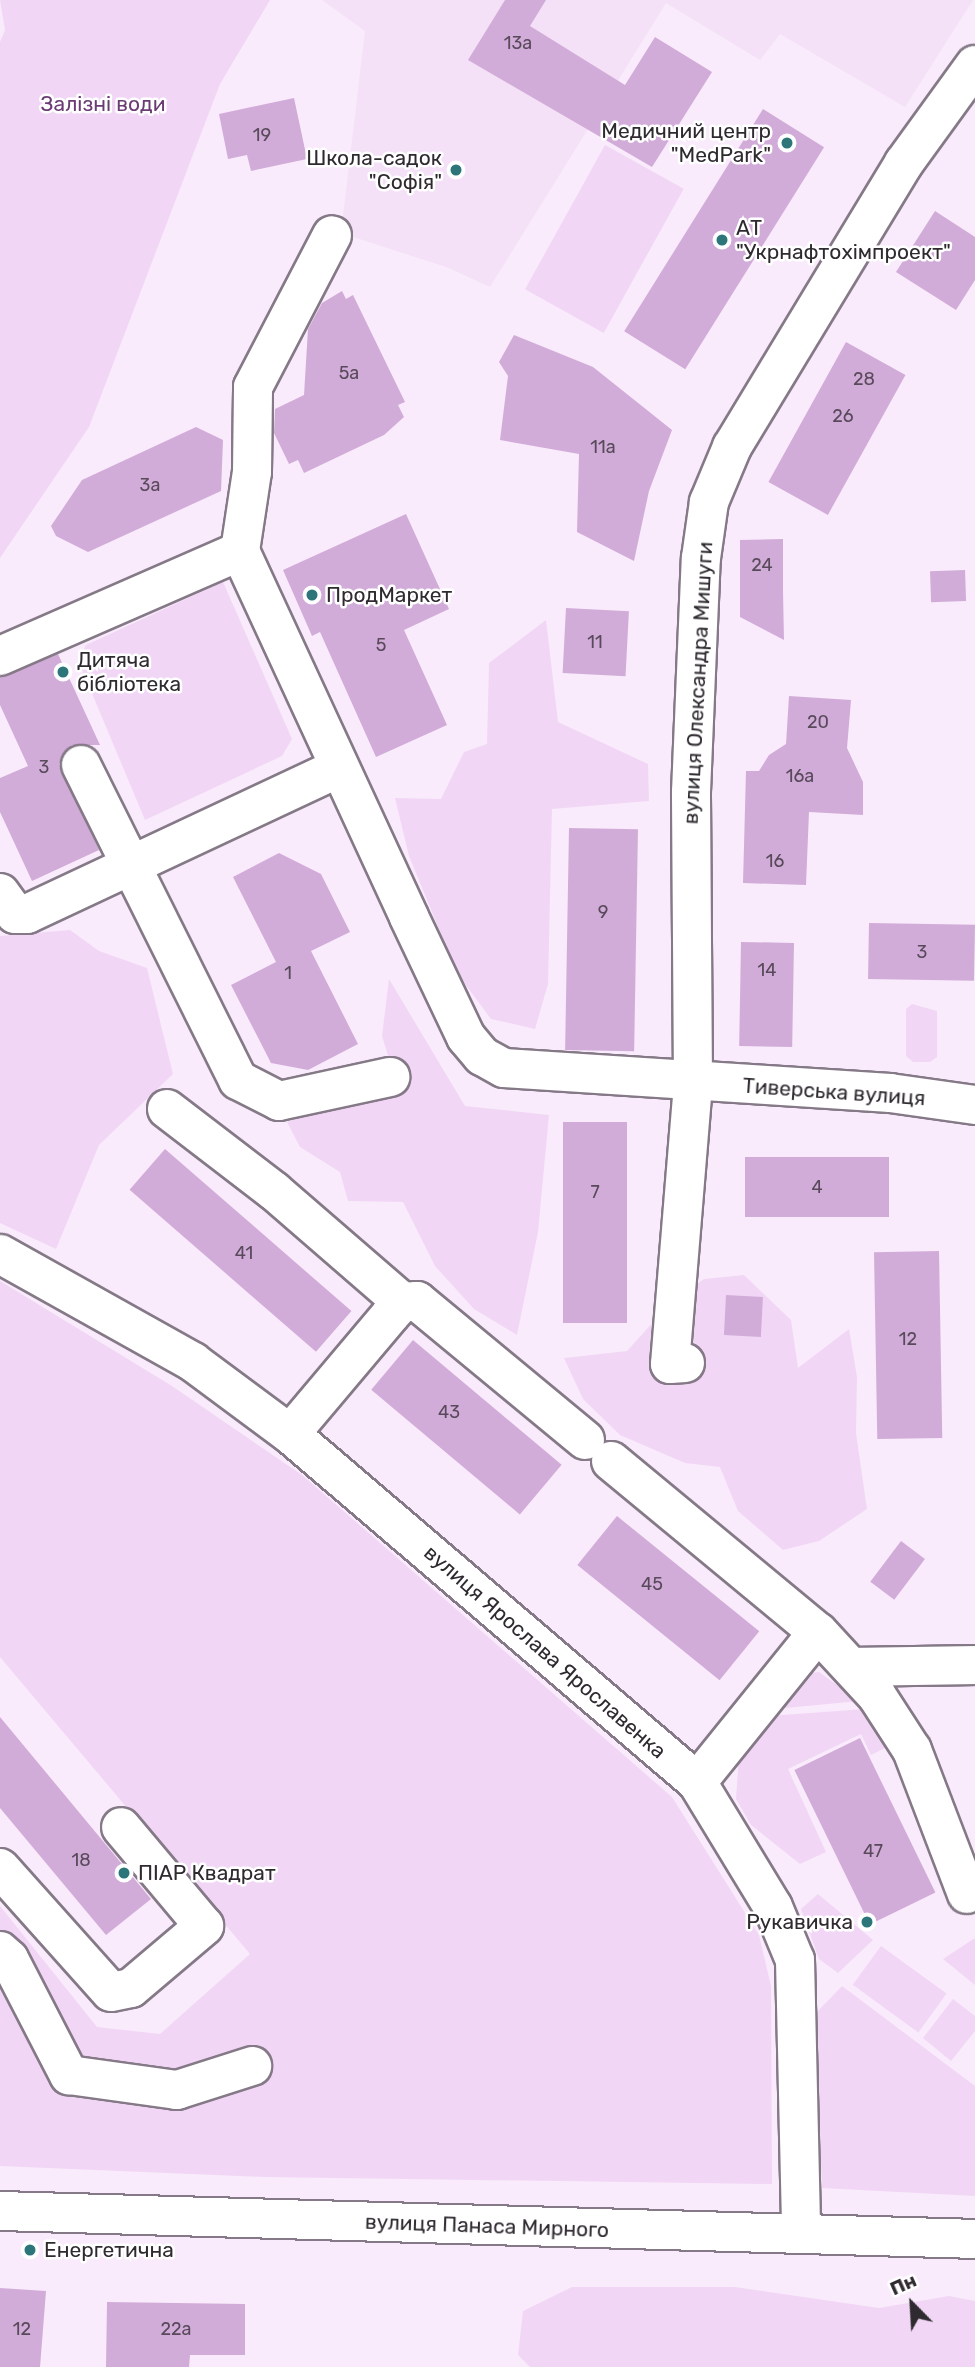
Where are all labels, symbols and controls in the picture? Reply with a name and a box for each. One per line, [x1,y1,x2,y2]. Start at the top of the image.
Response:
house number: 13а [504,32,532,54]
park label: Залізні води [41,91,165,117]
place label: Медичний центр "MedPark" [601,118,771,168]
house number: 19 [253,124,271,146]
marker: Медичний центр "MedPark" [777,133,797,153]
place label: Школа-садок "Софія" [306,145,442,195]
marker: Школа-садок "Софія" [448,162,464,178]
place label: АТ "Укрнафтохімпроект" [736,215,951,265]
marker: АТ "Укрнафтохімпроект" [714,232,730,248]
house number: 5а [339,362,359,384]
house number: 28 [853,368,875,390]
house number: 26 [832,405,854,427]
house number: 11а [590,436,616,458]
house number: 3а [140,474,160,496]
street label: вулиця Олександра Мишуги [678,541,718,825]
house number: 24 [751,554,773,576]
place label: ПродМаркет [326,582,452,608]
marker: ПродМаркет [304,587,320,603]
house number: 11 [587,631,603,653]
house number: 5 [376,634,386,656]
place label: Дитяча бібліотека [77,647,181,697]
marker: Дитяча бібліотека [55,664,71,680]
house number: 20 [807,711,829,733]
house number: 3 [39,756,49,778]
house number: 16а [786,765,814,787]
house number: 16 [766,850,784,872]
house number: 9 [598,901,608,923]
house number: 3 [917,941,927,963]
house number: 14 [758,959,776,981]
house number: 1 [284,962,292,984]
street label: Тиверська вулиця [742,1073,926,1111]
house number: 4 [811,1176,823,1198]
house number: 7 [590,1181,600,1203]
house number: 41 [235,1242,253,1264]
house number: 12 [899,1328,917,1350]
house number: 43 [438,1401,460,1423]
street label: вулиця Ярослава Ярославенка [419,1540,671,1764]
house number: 45 [641,1573,663,1595]
house number: 47 [863,1840,883,1862]
house number: 18 [71,1849,91,1871]
place label: ПІАР Квадрат [138,1860,276,1886]
marker: ПІАР Квадрат [116,1865,132,1881]
place label: Рукавичка [746,1909,853,1935]
marker: Рукавичка [859,1914,875,1930]
street label: вулиця Панаса Мирного [365,2209,609,2243]
place label: Енергетична [44,2237,174,2263]
marker: Енергетична [22,2242,38,2258]
north arrow [877,2269,947,2339]
text: Пн [887,2269,920,2300]
house number: 12 [13,2318,31,2340]
house number: 22а [160,2318,192,2340]

